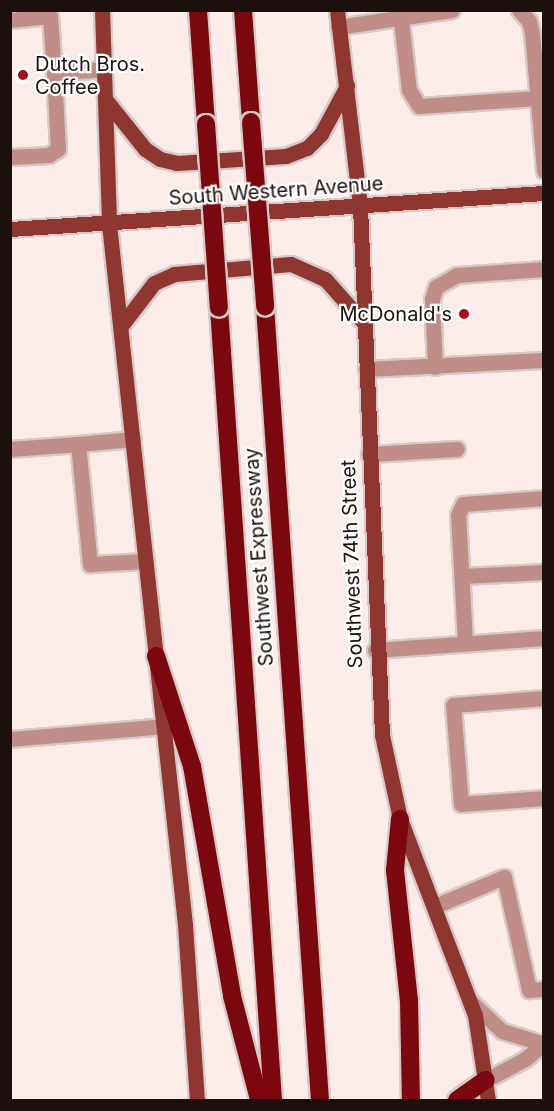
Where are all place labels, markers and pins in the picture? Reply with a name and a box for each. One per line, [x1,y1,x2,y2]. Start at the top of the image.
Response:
place label: Dutch Bros. Coffee [35,52,145,99]
marker: Dutch Bros. Coffee [16,68,30,82]
place label: McDonald's [339,302,452,326]
marker: McDonald's [457,307,471,321]

